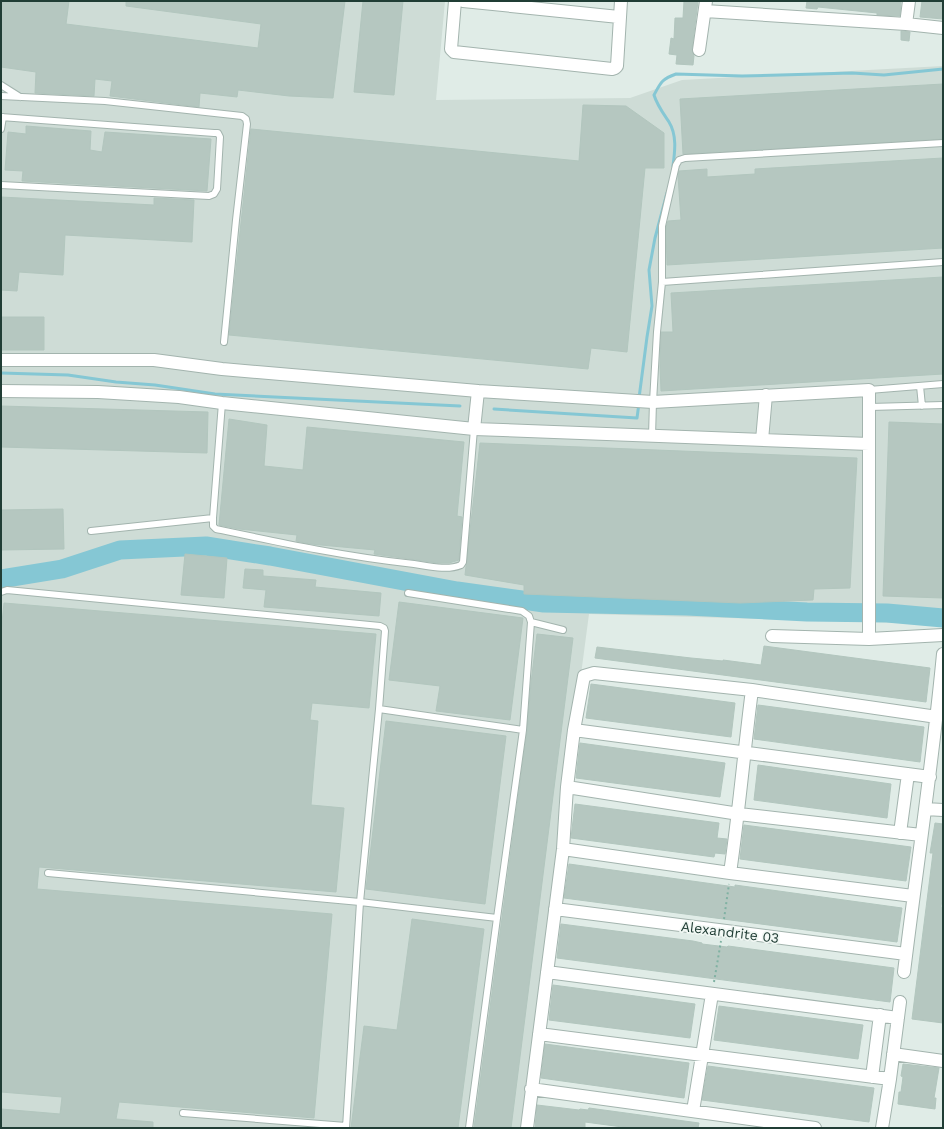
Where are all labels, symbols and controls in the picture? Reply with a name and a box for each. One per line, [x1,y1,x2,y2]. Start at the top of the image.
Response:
street label: Alexandrite 03 [680,918,780,946]

